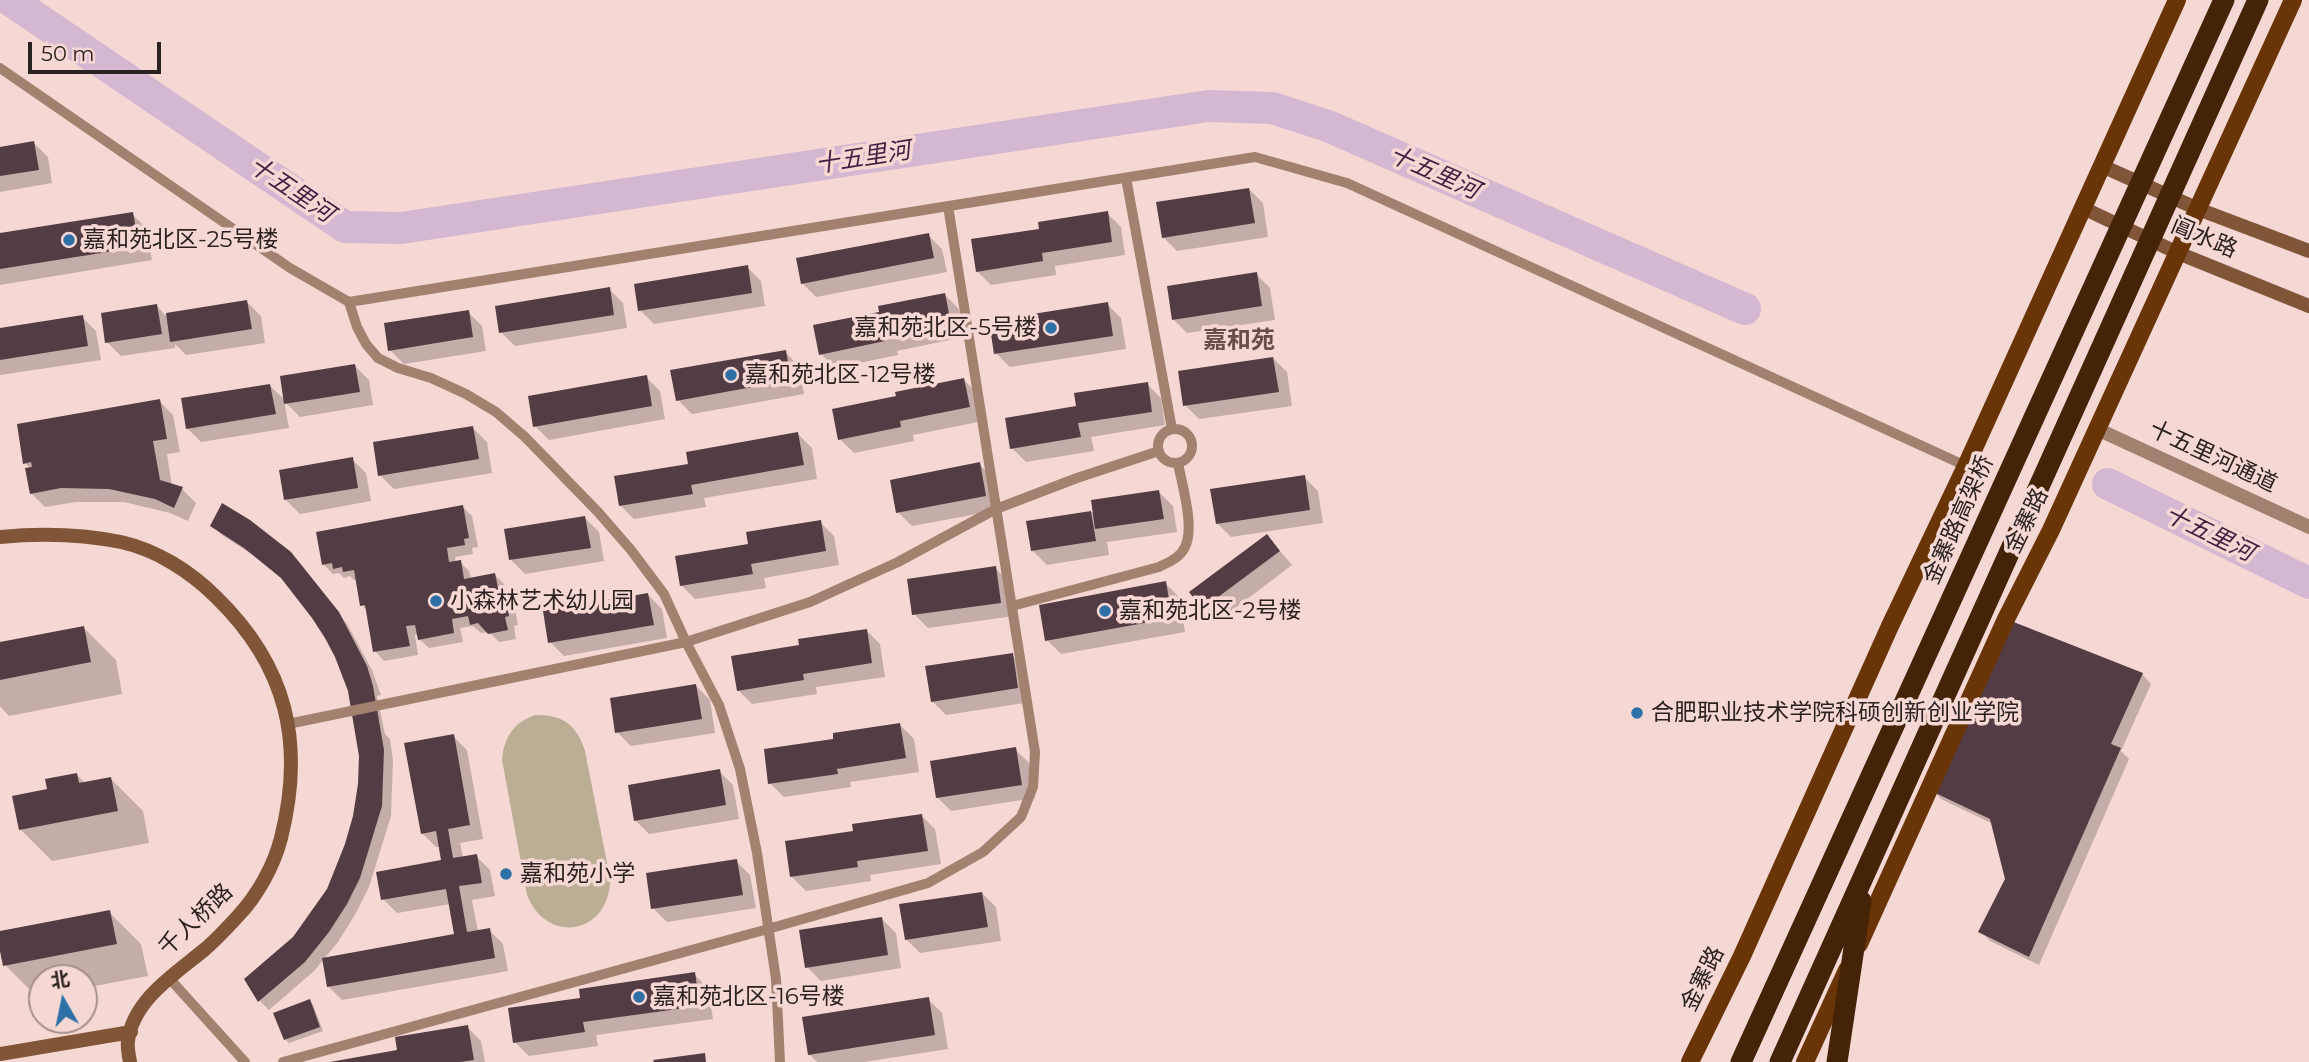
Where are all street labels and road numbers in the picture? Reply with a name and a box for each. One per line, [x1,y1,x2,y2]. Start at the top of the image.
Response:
street label: 阊水路 [2167,212,2241,264]
street label: 十五里河通道 [2145,415,2281,499]
street label: 金寨路高架桥 [1918,451,2000,589]
street label: 金寨路 [1999,484,2055,558]
street label: 千人桥路 [153,878,239,962]
street label: 金寨路 [1675,942,1731,1016]

